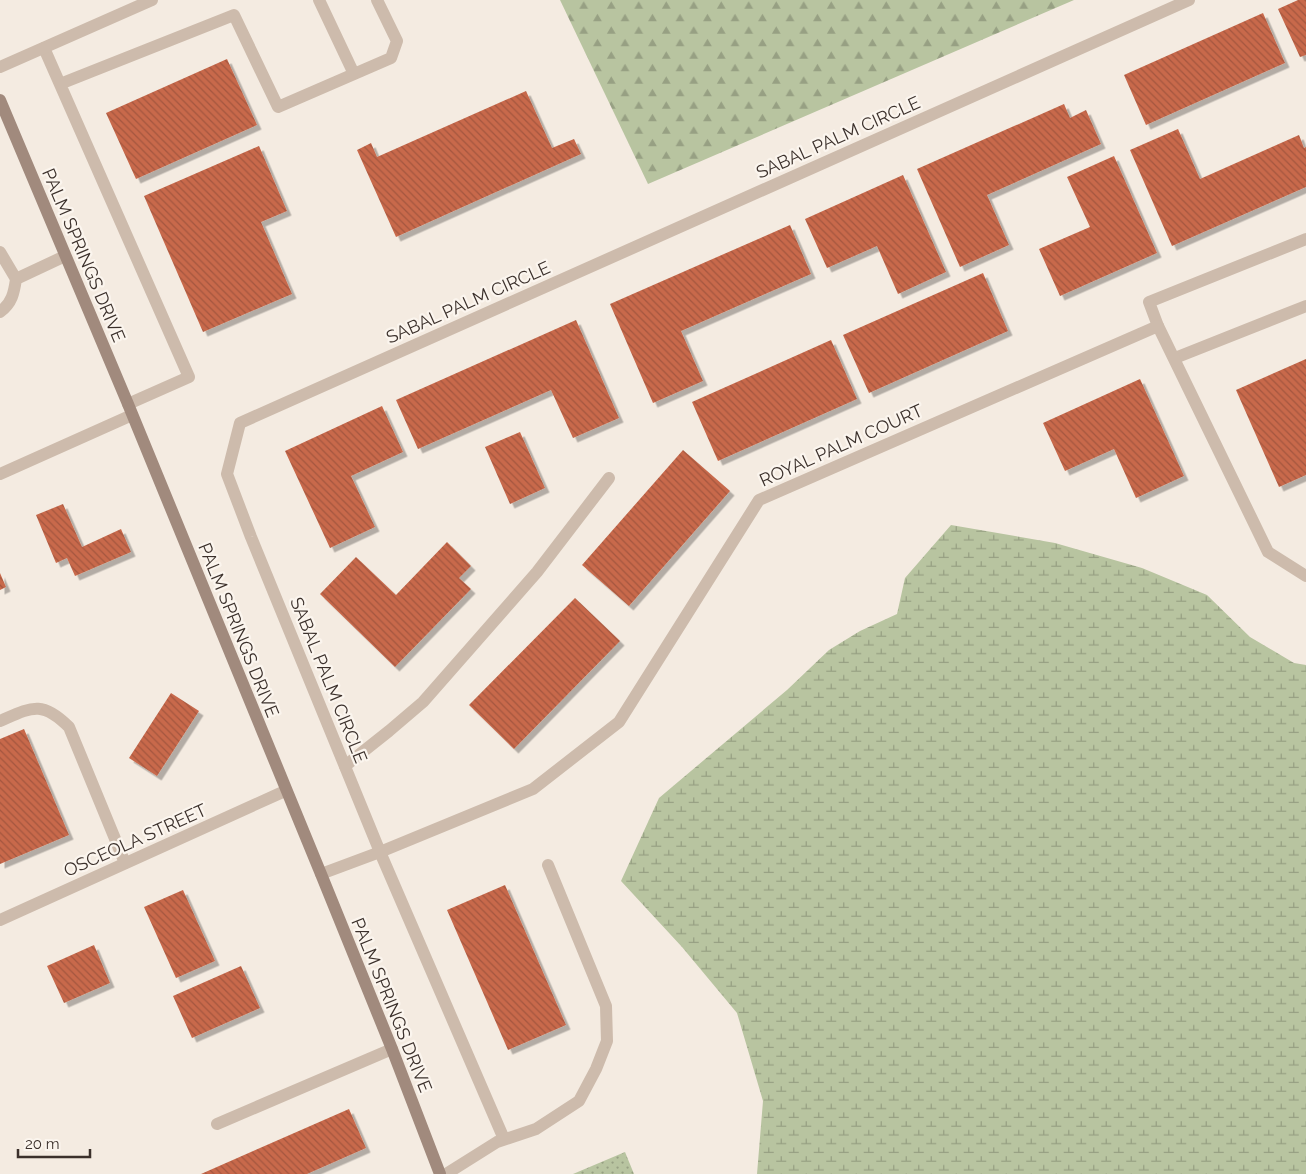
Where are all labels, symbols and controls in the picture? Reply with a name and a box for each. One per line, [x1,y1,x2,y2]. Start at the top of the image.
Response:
street label: SABAL PALM CIRCLE [753,91,923,183]
street label: PALM SPRINGS DRIVE [38,165,130,345]
street label: SABAL PALM CIRCLE [383,256,553,348]
street label: ROYAL PALM COURT [756,399,926,491]
street label: PALM SPRINGS DRIVE [194,540,284,720]
street label: SABAL PALM CIRCLE [286,594,372,766]
street label: OSCEOLA STREET [60,799,210,881]
street label: PALM SPRINGS DRIVE [347,915,437,1095]
scale bar [18,1126,90,1158]
text: 20 m [25,1135,60,1153]

